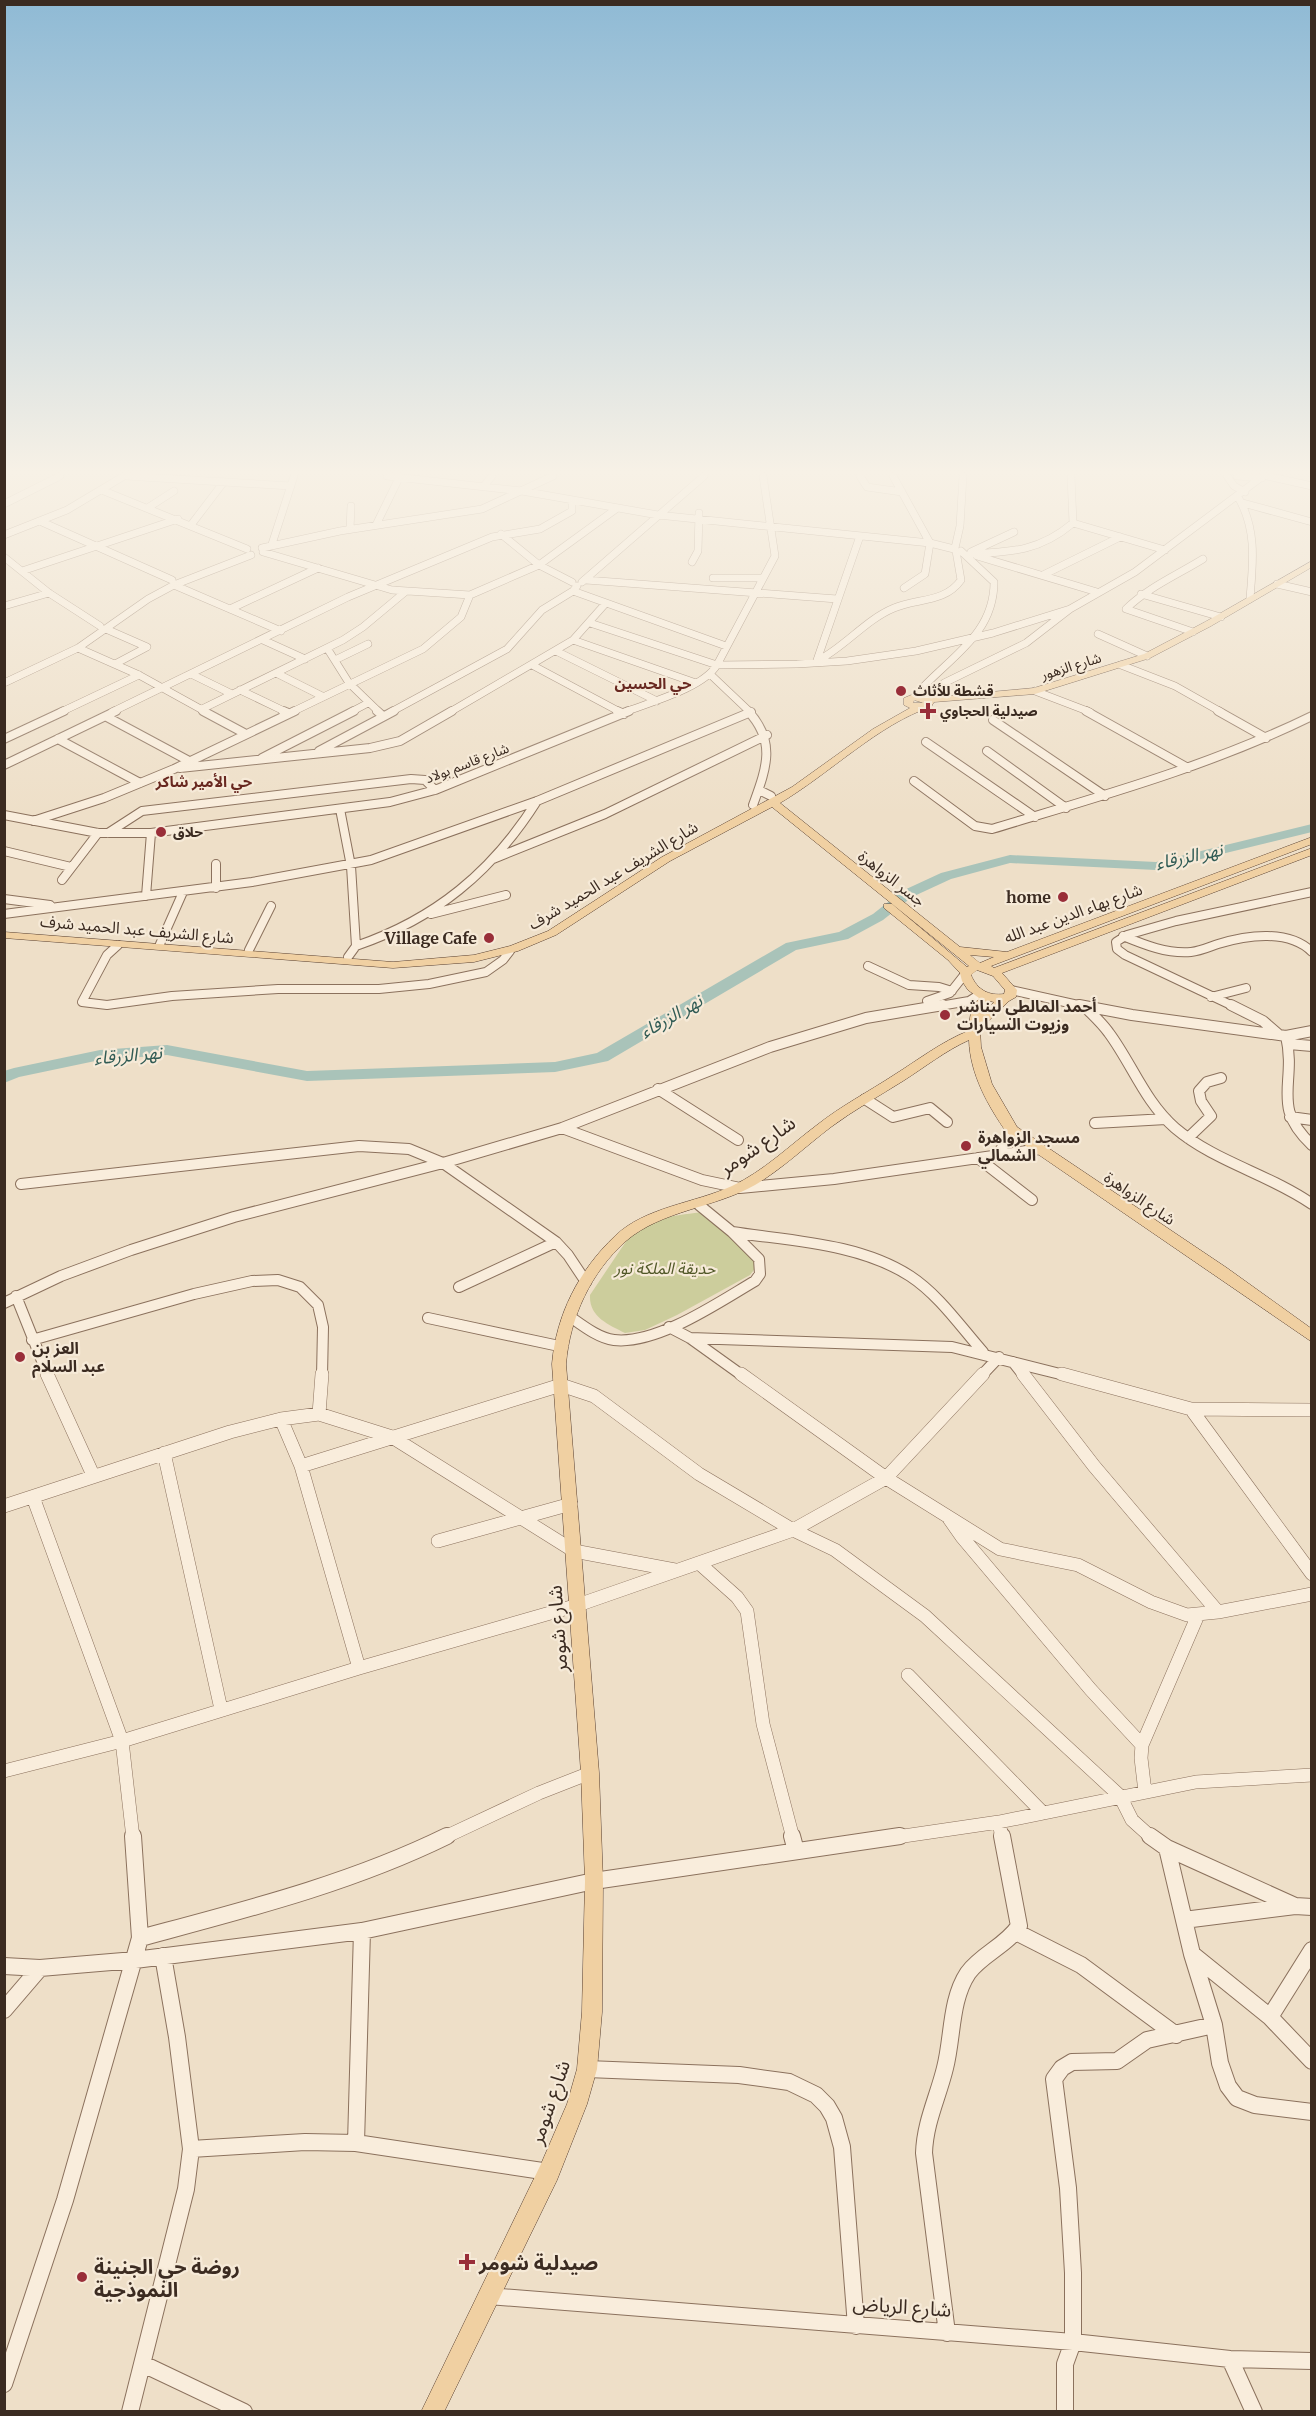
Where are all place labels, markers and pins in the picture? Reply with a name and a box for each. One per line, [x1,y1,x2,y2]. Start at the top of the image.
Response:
place label: قشطة للأثاث [913,682,994,700]
marker: قشطة للأثاث [894,684,908,698]
place label: صيدلية الحجاوي [940,702,1038,722]
marker: صيدلية الحجاوي [921,704,935,718]
place label: حلاق [173,823,203,841]
marker: حلاق [154,825,168,839]
place label: home [1006,887,1051,907]
marker: home [1056,890,1070,904]
place label: Village Cafe [384,928,477,948]
marker: Village Cafe [482,931,496,945]
place label: أحمد المالطي لبناشر وزيوت السيارات [956,996,1097,1034]
marker: أحمد المالطي لبناشر وزيوت السيارات [938,1008,952,1022]
place label: مسجد الزواهرة الشمالي [978,1127,1080,1169]
marker: مسجد الزواهرة الشمالي [959,1139,973,1153]
place label: العز بن عبد السلام [32,1338,105,1378]
marker: العز بن عبد السلام [13,1350,27,1364]
place label: صيدلية شومر [478,2250,598,2275]
place label: روضة حي الجنينة النموذجية [94,2254,240,2302]
marker: صيدلية شومر [460,2255,474,2269]
marker: روضة حي الجنينة النموذجية [75,2270,89,2284]

